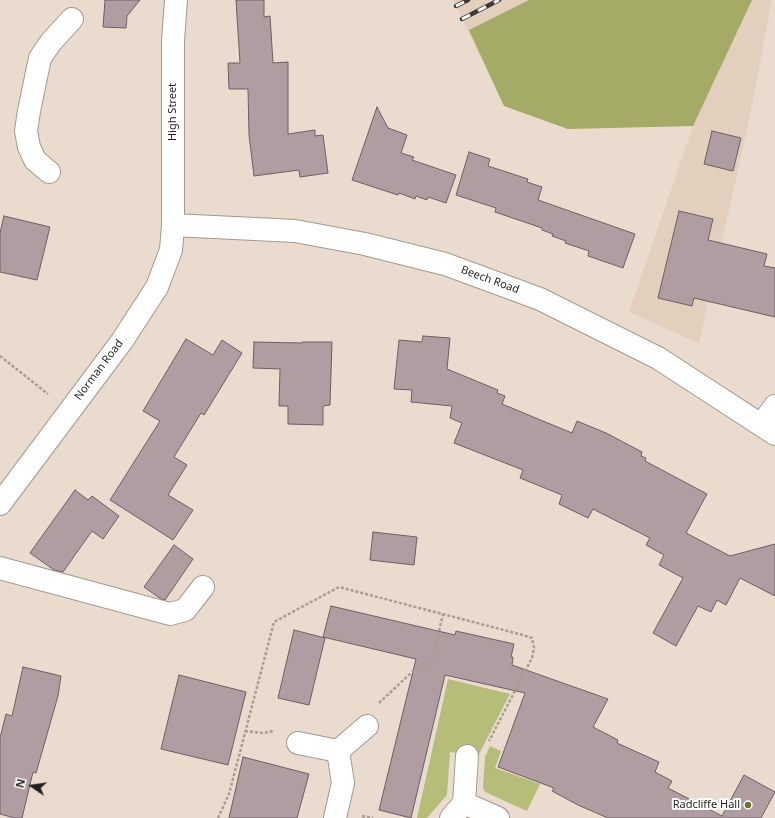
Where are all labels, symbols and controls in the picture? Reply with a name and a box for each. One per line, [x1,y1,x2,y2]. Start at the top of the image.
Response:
street label: High Street [166,83,180,141]
street label: Beech Road [459,263,521,297]
street label: Norman Road [72,337,126,403]
north arrow [12,766,52,806]
text: N [12,777,28,789]
place label: Radcliffe Hall [673,798,740,812]
marker: Radcliffe Hall [743,800,753,810]

